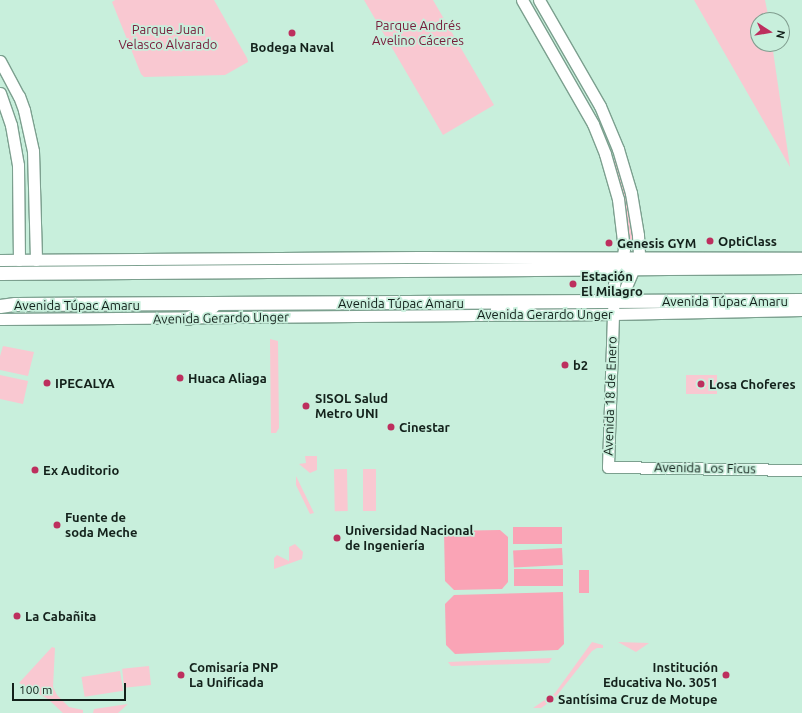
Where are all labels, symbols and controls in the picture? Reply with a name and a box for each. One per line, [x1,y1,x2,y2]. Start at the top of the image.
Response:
north arrow [750,12,790,52]
park label: Parque Andrés Avelino Cáceres [372,18,464,49]
park label: Parque Juan Velasco Alvarado [119,22,217,53]
marker: Bodega Naval [287,28,297,38]
text: N [774,29,787,40]
place label: Bodega Naval [250,39,334,55]
place label: OptiClass [718,233,777,249]
place label: Genesis GYM [617,235,696,251]
marker: OptiClass [705,236,715,246]
marker: Genesis GYM [604,238,614,248]
place label: Estación El Milagro [581,269,643,300]
marker: Estación El Milagro [568,279,578,289]
street label: Avenida Túpac Amaru [662,293,788,309]
street label: Avenida Túpac Amaru [338,295,464,311]
street label: Avenida Túpac Amaru [14,297,140,313]
street label: Avenida Gerardo Unger [477,306,613,322]
street label: Avenida Gerardo Unger [153,309,289,327]
street label: Avenida 18 de Enero [600,336,620,456]
place label: b2 [573,357,588,373]
marker: b2 [560,360,570,370]
place label: Huaca Aliaga [188,370,267,386]
marker: Huaca Aliaga [175,373,185,383]
place label: IPECALYA [55,375,115,391]
place label: Losa Choferes [709,376,796,392]
marker: IPECALYA [42,378,52,388]
marker: Losa Choferes [696,379,706,389]
place label: SISOL Salud Metro UNI [315,391,388,422]
marker: SISOL Salud Metro UNI [300,400,312,412]
place label: Cinestar [399,419,450,435]
marker: Cinestar [386,422,396,432]
street label: Avenida Los Ficus [654,459,756,477]
place label: Ex Auditorio [43,462,119,478]
marker: Ex Auditorio [30,465,40,475]
place label: Fuente de soda Meche [65,510,137,541]
marker: Fuente de soda Meche [52,520,62,530]
place label: Universidad Nacional de Ingeniería [345,523,473,554]
marker: Universidad Nacional de Ingeniería [332,533,342,543]
place label: La Cabañita [25,608,96,624]
marker: La Cabañita [12,611,22,621]
place label: Comisaría PNP La Unificada [189,660,278,691]
place label: Institución Educativa No. 3051 [603,660,718,691]
marker: Comisaría PNP La Unificada [176,670,186,680]
marker: Institución Educativa No. 3051 [721,670,731,680]
scale bar [14,675,128,701]
text: 100 m [19,683,52,696]
place label: Santísima Cruz de Motupe [558,691,717,707]
marker: Santísima Cruz de Motupe [545,694,555,704]

